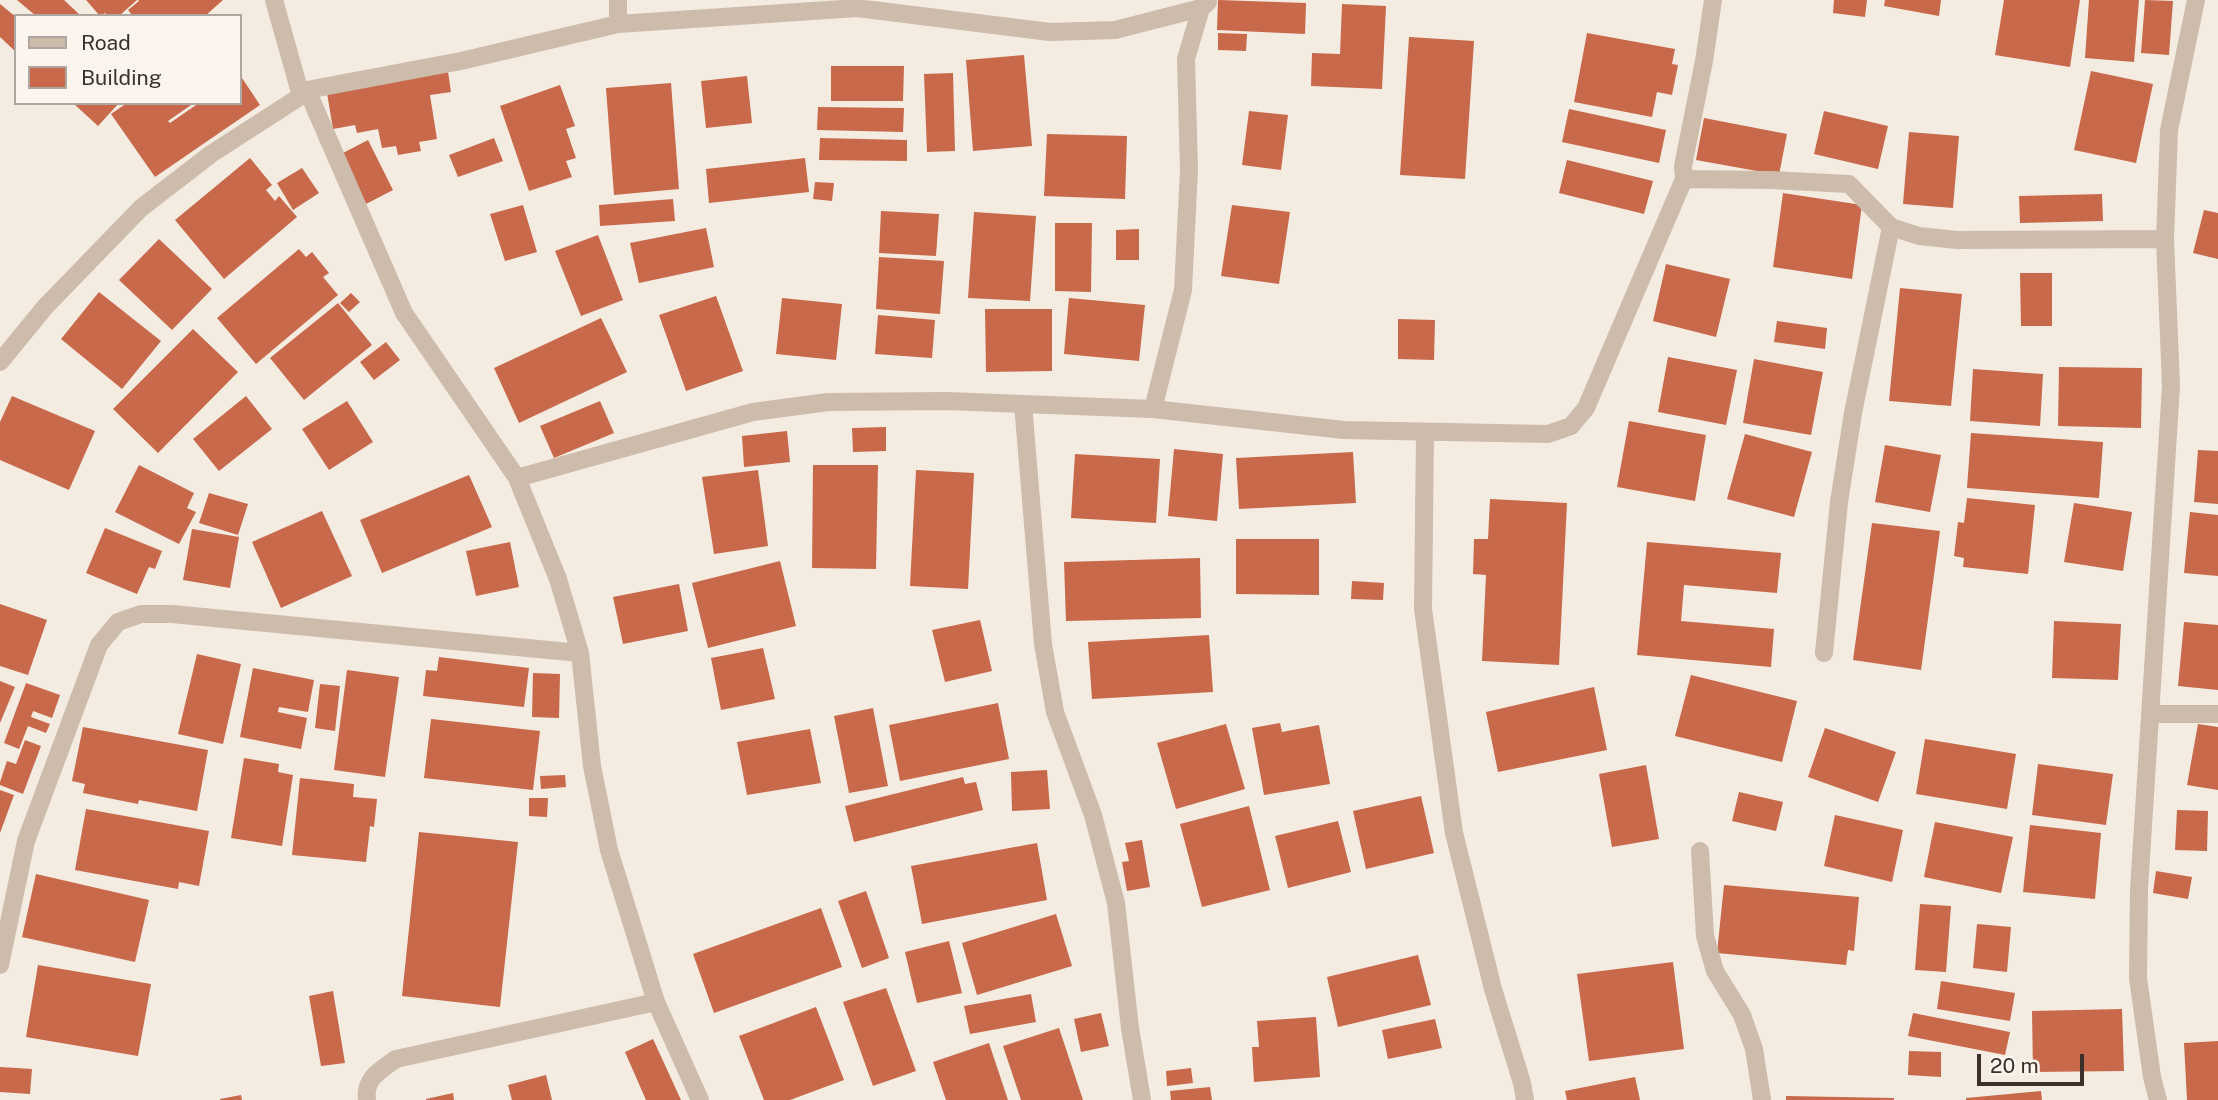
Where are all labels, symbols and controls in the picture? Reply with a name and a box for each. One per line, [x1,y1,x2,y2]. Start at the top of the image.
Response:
legend [14,14,242,105]
text: Road [81,30,131,55]
text: Building [81,65,162,90]
scale bar [1980,1040,2087,1084]
text: 20 m [1990,1053,2039,1078]

